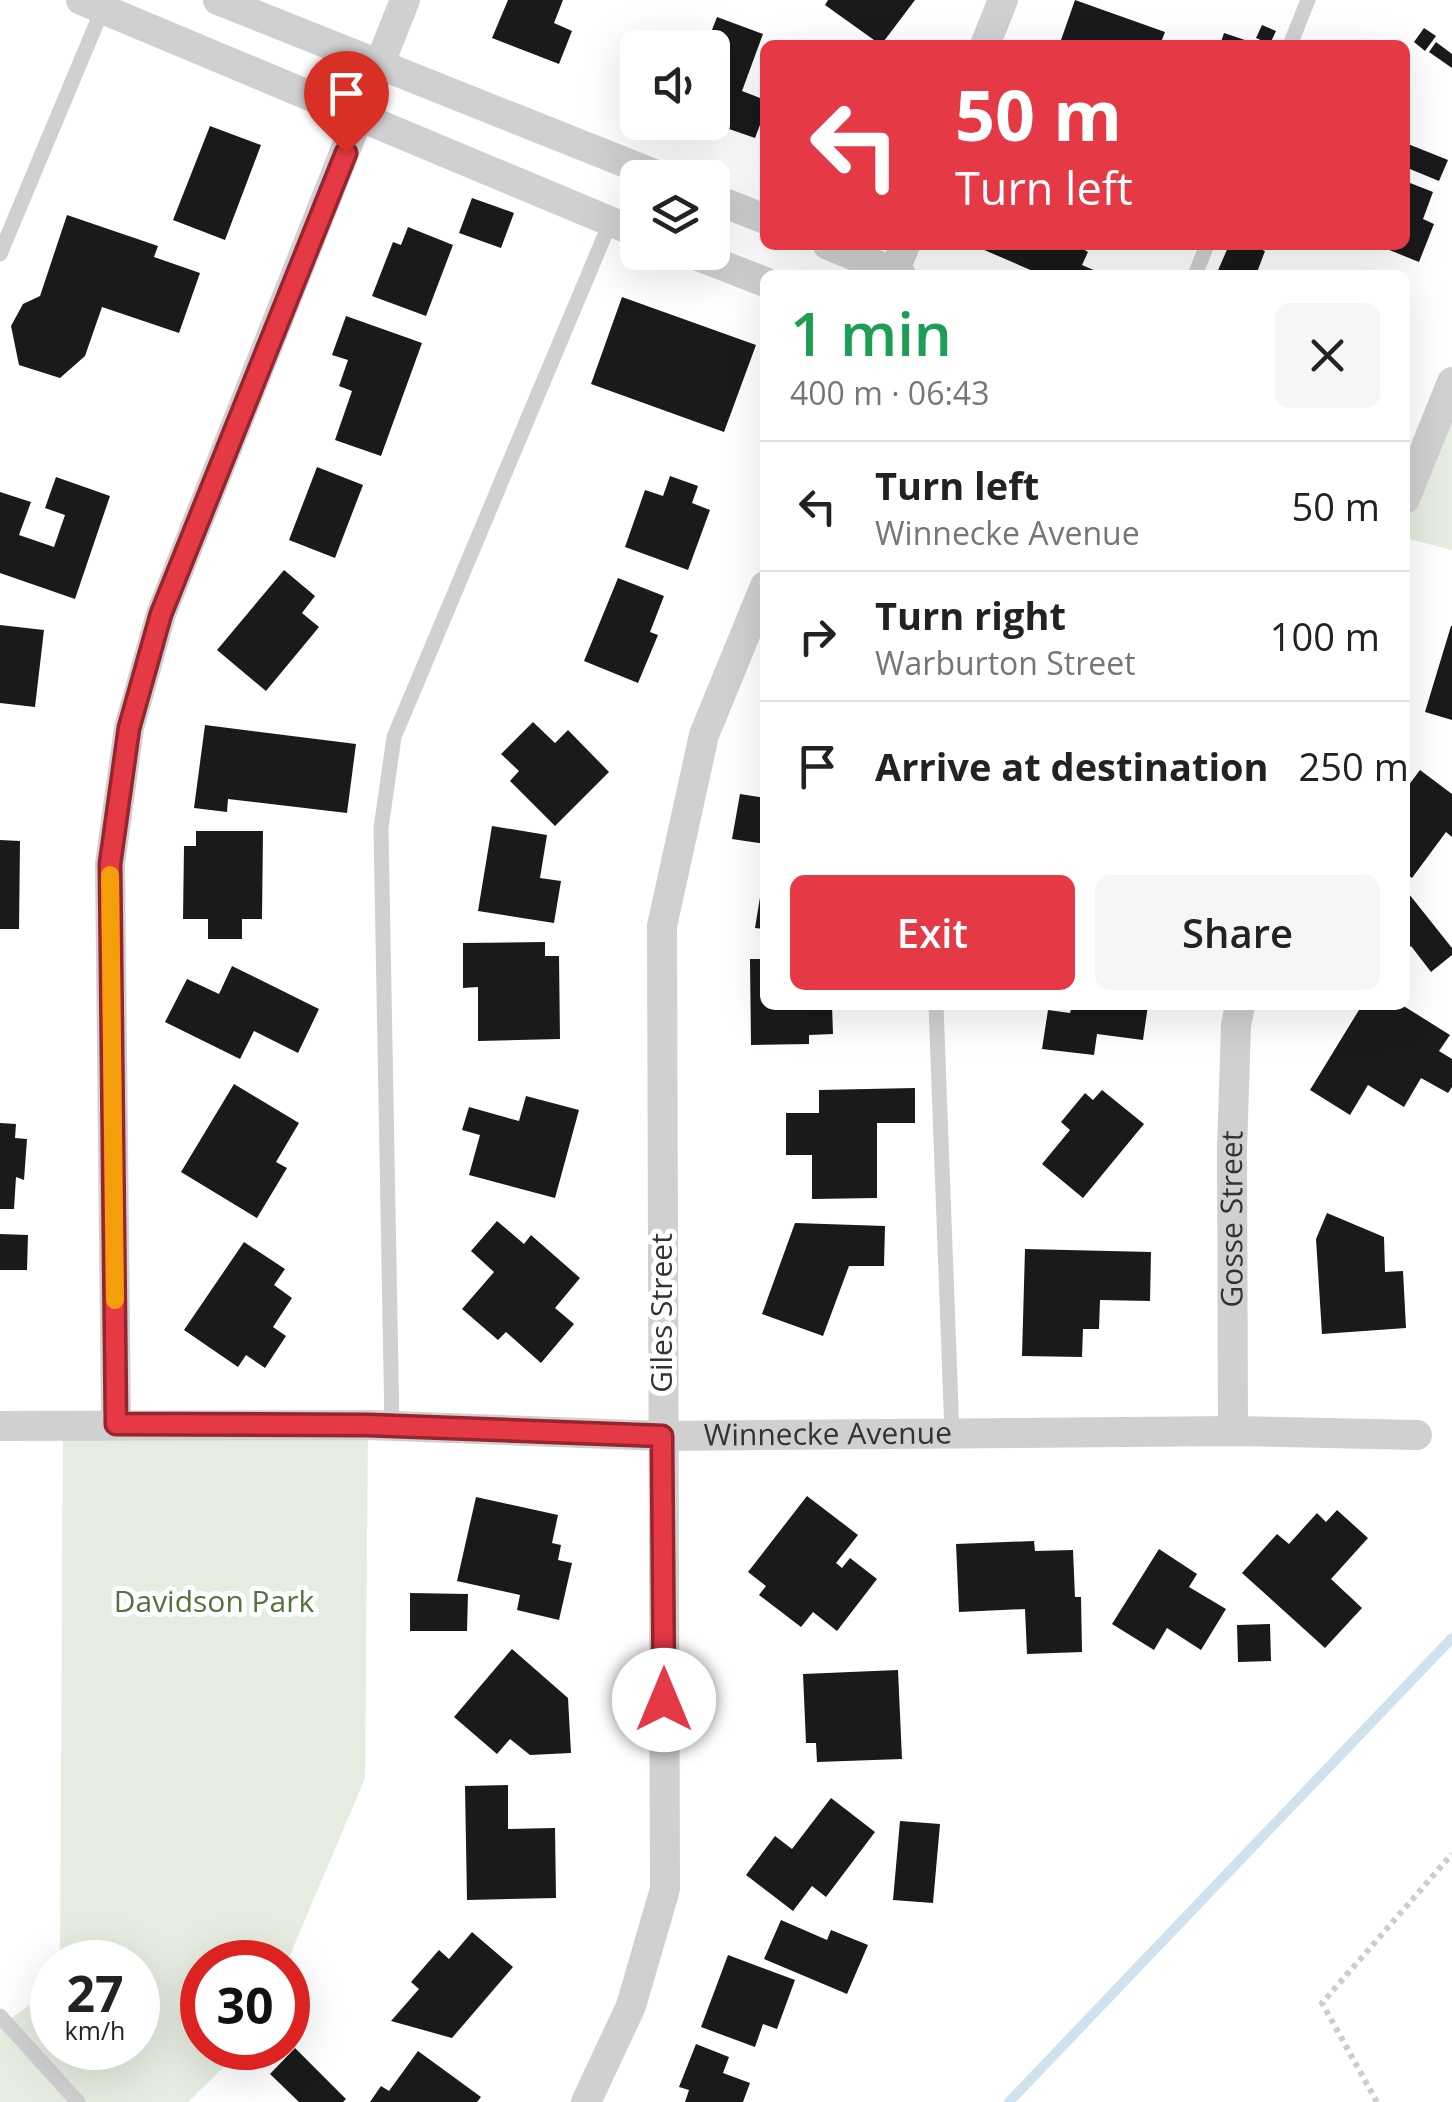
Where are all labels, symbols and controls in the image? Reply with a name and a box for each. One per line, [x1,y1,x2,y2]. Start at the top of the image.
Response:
map controls [620,30,730,270]
button: sound [620,30,730,140]
pin [304,51,389,154]
icon: arrive [319,66,374,121]
text: 50 m [955,66,1122,162]
icon: left [790,80,920,210]
text: Turn left [955,157,1133,218]
button: layers [620,160,730,270]
text: 1 min [790,292,952,374]
button: close [1275,303,1380,408]
text: 400 m · 06:43 [790,371,989,414]
text: Turn left [875,459,1039,511]
icon: left [790,479,845,534]
text: 50 m [1291,480,1380,532]
text: Winnecke Avenue [875,511,1140,554]
text: Turn right [875,589,1066,641]
icon: right [790,609,845,664]
text: 100 m [1270,610,1380,662]
text: Warburton Street [875,641,1136,684]
icon: arrive [790,739,845,794]
text: Arrive at destination [875,740,1269,792]
text: 250 m [1299,740,1409,792]
button: Exit [790,875,1075,990]
button: Share [1095,875,1380,990]
street label: Gosse Street [1210,1130,1252,1308]
street label: Giles Street [640,1233,681,1393]
street label: Winnecke Avenue [703,1411,952,1455]
park label: Davidson Park [114,1580,315,1621]
position arrow [612,1648,716,1752]
speed limit sign: 30 [180,1940,310,2070]
text: 27 [66,1959,124,2027]
text: km/h [65,2013,125,2047]

